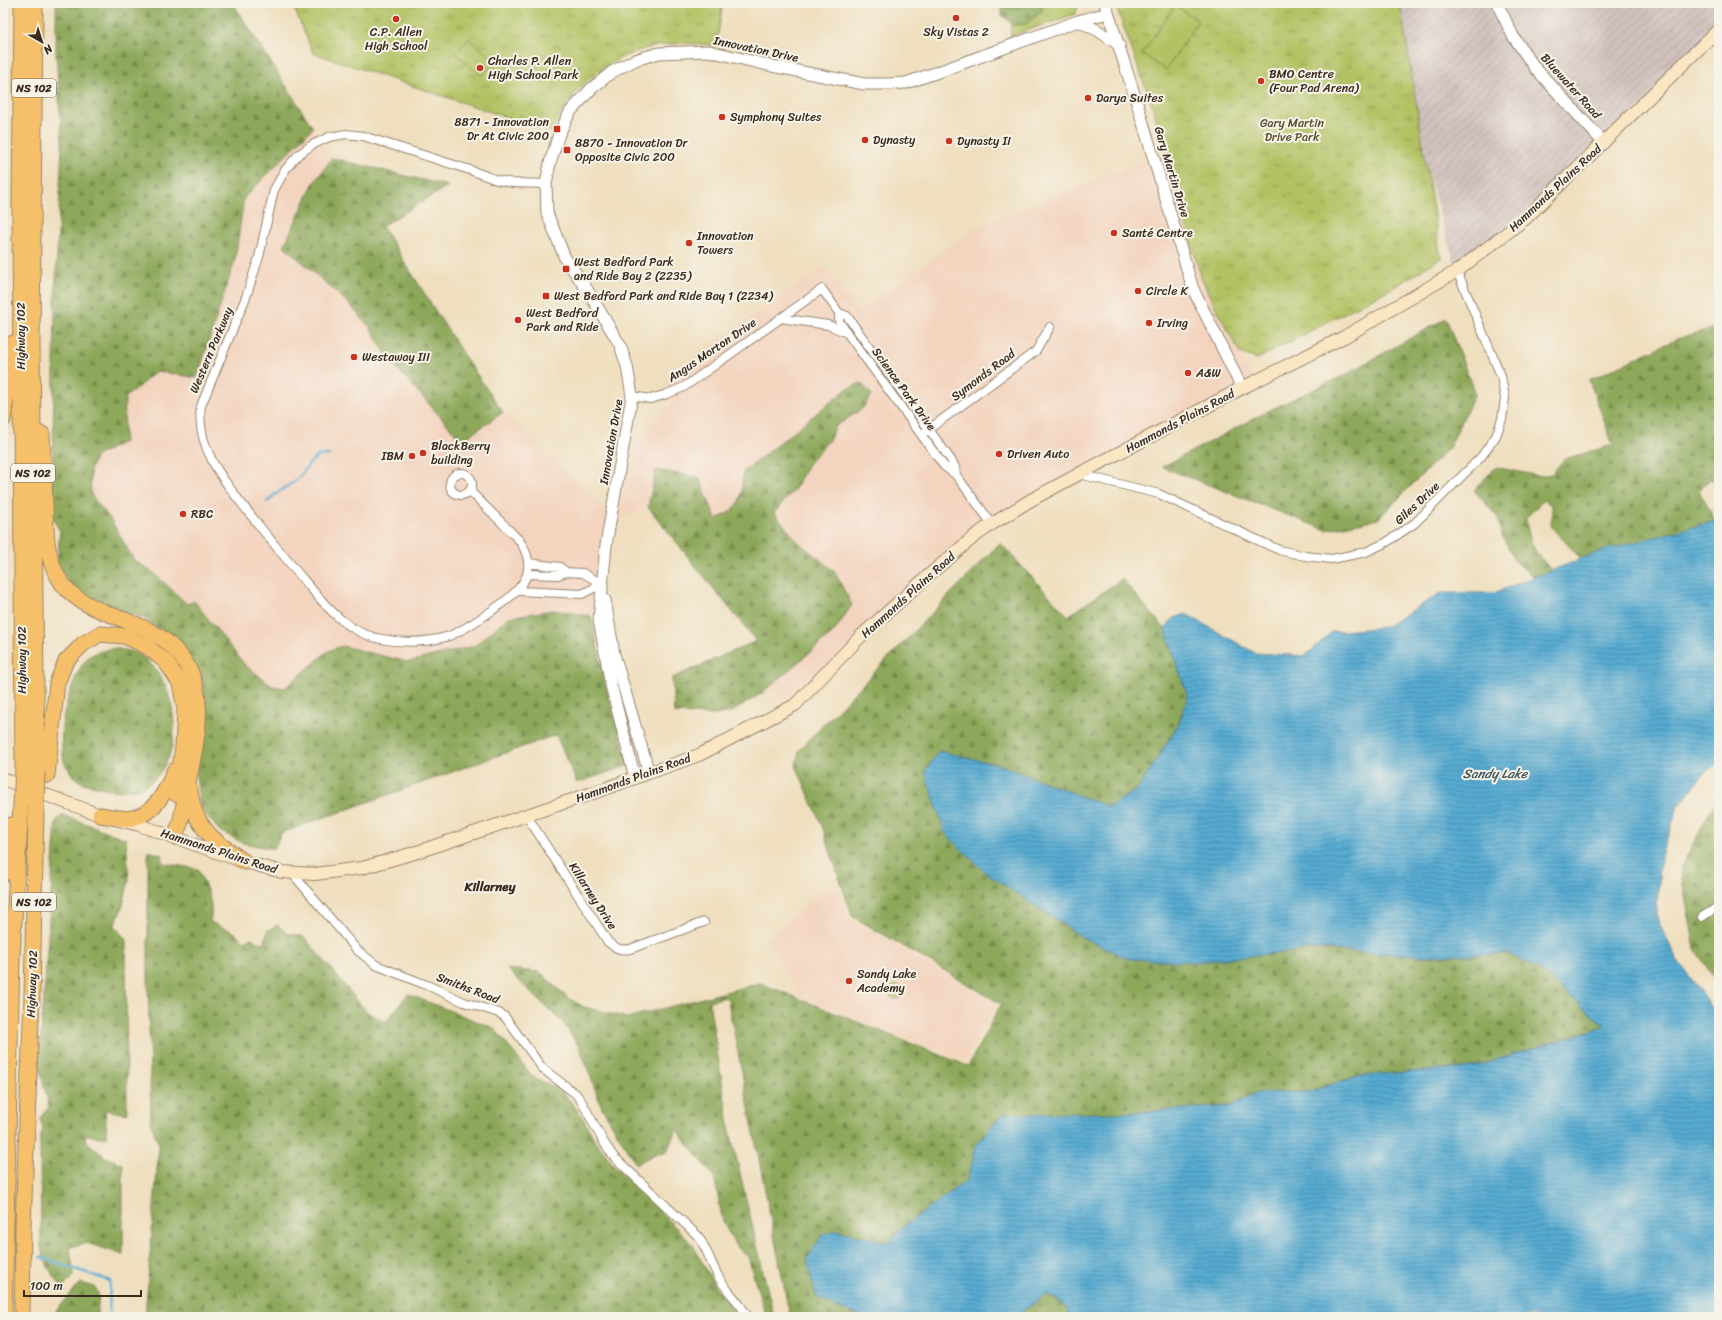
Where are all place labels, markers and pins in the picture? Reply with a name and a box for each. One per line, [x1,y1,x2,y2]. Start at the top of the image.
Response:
marker: Sky Vistas 2 [951,13,961,23]
marker: C.P. Allen High School [391,14,401,24]
place label: C.P. Allen High School [365,21,428,57]
place label: Sky Vistas 2 [923,21,989,43]
place label: Charles P. Allen High School Park [488,50,579,86]
marker: Charles P. Allen High School Park [475,63,485,73]
place label: BMO Centre (Four Pad Arena) [1269,63,1359,99]
marker: BMO Centre (Four Pad Arena) [1256,76,1266,86]
place label: Darya Suites [1096,87,1164,109]
marker: Darya Suites [1083,93,1093,103]
place label: Symphony Suites [730,106,822,128]
place label: 8871 - Innovation Dr At Civic 200 [454,111,550,147]
marker: Symphony Suites [717,112,727,122]
marker: 8871 - Innovation Dr At Civic 200 [552,124,562,134]
place label: Dynasty [873,129,916,151]
place label: Dynasty II [957,130,1011,152]
place label: 8870 - Innovation Dr Opposite Civic 200 [575,132,689,168]
marker: Dynasty [860,135,870,145]
marker: Dynasty II [944,136,954,146]
marker: 8870 - Innovation Dr Opposite Civic 200 [562,145,572,155]
place label: Santé Centre [1122,222,1193,244]
place label: Innovation Towers [696,225,754,261]
marker: Santé Centre [1109,228,1119,238]
marker: Innovation Towers [684,238,694,248]
place label: West Bedford Park and Ride Bay 2 (2235) [574,251,692,287]
marker: West Bedford Park and Ride Bay 2 (2235) [561,264,571,274]
place label: Circle K [1146,280,1188,302]
place label: West Bedford Park and Ride Bay 1 (2234) [554,285,773,307]
marker: Circle K [1133,286,1143,296]
marker: West Bedford Park and Ride Bay 1 (2234) [541,291,551,301]
place label: West Bedford Park and Ride [526,302,599,338]
place label: Irving [1156,312,1188,334]
marker: West Bedford Park and Ride [513,315,523,325]
marker: Irving [1144,318,1154,328]
place label: Westaway III [362,346,430,368]
marker: Westaway III [349,352,359,362]
place label: A&W [1195,362,1221,384]
marker: A&W [1183,368,1193,378]
place label: BlackBerry building [431,435,491,471]
place label: Driven Auto [1007,443,1069,465]
place label: IBM [380,445,405,467]
marker: BlackBerry building [418,448,428,458]
marker: Driven Auto [994,449,1004,459]
marker: IBM [407,451,417,461]
place label: RBC [191,503,213,525]
marker: RBC [178,509,188,519]
place label: Sandy Lake Academy [856,963,917,999]
marker: Sandy Lake Academy [844,976,854,986]

